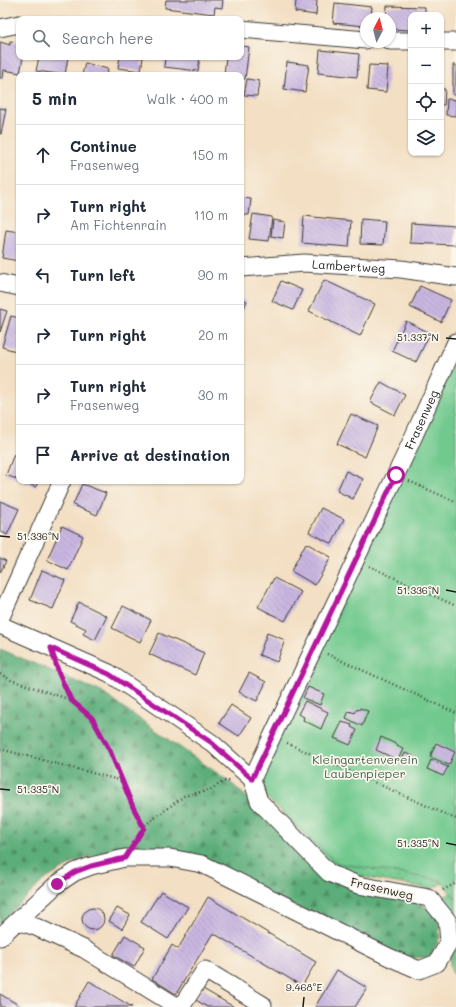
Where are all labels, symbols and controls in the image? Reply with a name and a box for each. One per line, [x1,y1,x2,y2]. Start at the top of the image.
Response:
north arrow [360,12,396,48]
map controls [408,12,444,156]
button: + [408,12,444,48]
search box [16,16,244,60]
icon: search [30,27,52,49]
text: Search here [62,28,153,48]
button: − [408,48,444,84]
button: locate [408,84,444,120]
text: 5 min [32,87,77,109]
text: Walk · 400 m [146,90,228,107]
button: layers [408,120,444,156]
text: Continue [70,136,137,156]
icon: ahead [32,144,54,166]
text: 150 m [192,146,228,163]
text: Frasenweg [70,156,139,173]
text: Turn right [70,196,147,216]
icon: right [32,204,54,226]
text: 110 m [194,206,228,223]
text: Am Fichtenrain [70,216,167,233]
street label: Lambertweg [312,256,386,276]
icon: left [32,264,54,286]
text: Turn left [70,265,135,285]
text: 90 m [198,266,228,283]
icon: right [32,324,54,346]
text: Turn right [70,325,147,345]
text: 20 m [198,326,228,343]
text: 51.337°N [397,330,439,344]
text: Turn right [70,376,147,396]
icon: right [32,384,54,406]
text: 30 m [198,386,228,403]
street label: Frasenweg [401,387,442,452]
text: Frasenweg [70,396,139,413]
icon: arrive [32,444,54,466]
text: Arrive at destination [70,445,230,465]
route start [387,466,405,484]
text: 51.336°N [17,529,59,543]
text: 51.336°N [397,583,439,597]
park label: Kleingartenverein Laubenpieper [312,751,418,781]
text: 51.335°N [17,782,59,796]
text: 51.335°N [397,836,439,850]
street label: Frasenweg [349,873,415,903]
route end [48,875,66,893]
text: 9.468°E [286,980,322,994]

